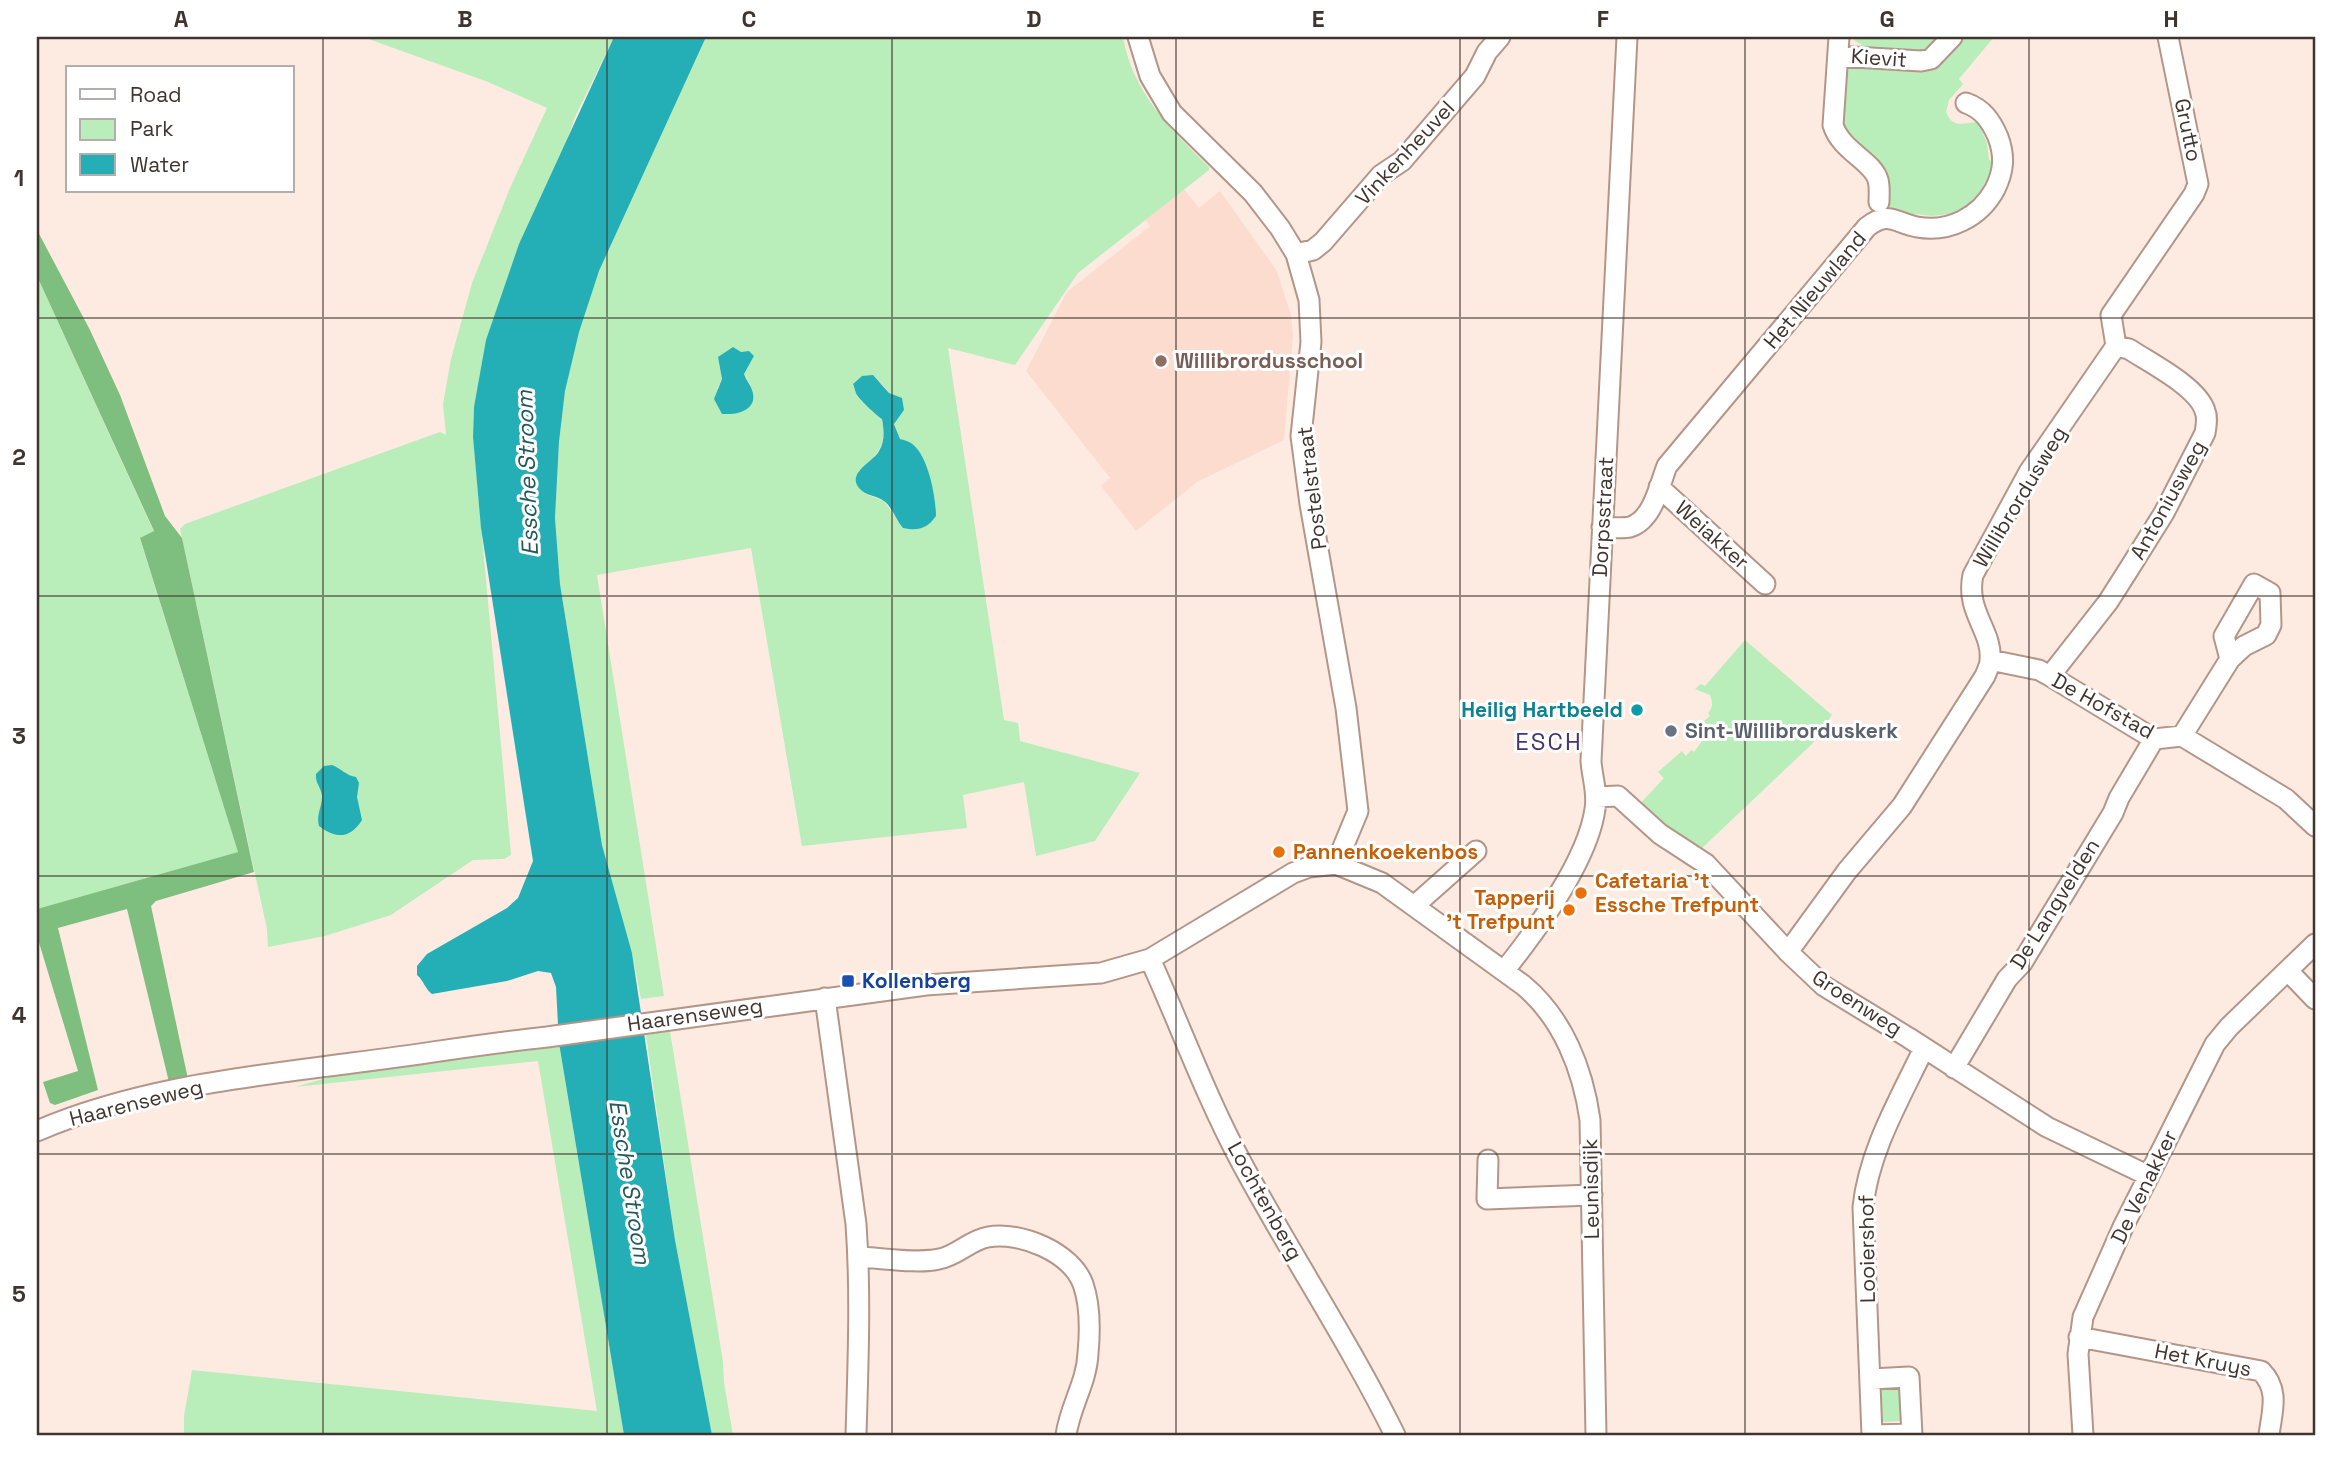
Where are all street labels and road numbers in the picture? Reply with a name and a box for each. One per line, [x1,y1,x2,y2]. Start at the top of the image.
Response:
street label: Kievit [1850,42,1908,73]
street label: Vinkenheuvel [1349,95,1460,211]
street label: Grutto [2169,96,2208,164]
street label: Het Nieuwland [1757,225,1872,354]
street label: Willibrordusweg [1967,421,2072,572]
street label: Postelstraat [1291,425,1332,551]
street label: Antoniusweg [2124,435,2211,564]
street label: Dorpsstraat [1586,456,1619,578]
street label: Weiakker [1670,494,1755,575]
street label: De Hofstad [2047,666,2159,745]
street label: De Langvelden [2004,833,2105,974]
street label: Groenweg [1807,963,1907,1042]
street label: Haarenseweg [625,992,764,1037]
street label: Haarenseweg [66,1073,205,1132]
street label: De Venakker [2104,1125,2183,1248]
street label: Lochtenberg [1222,1137,1309,1265]
street label: Leunisdijk [1576,1138,1605,1240]
street label: Looiershof [1852,1195,1881,1303]
street label: Het Kruys [2152,1337,2254,1382]

